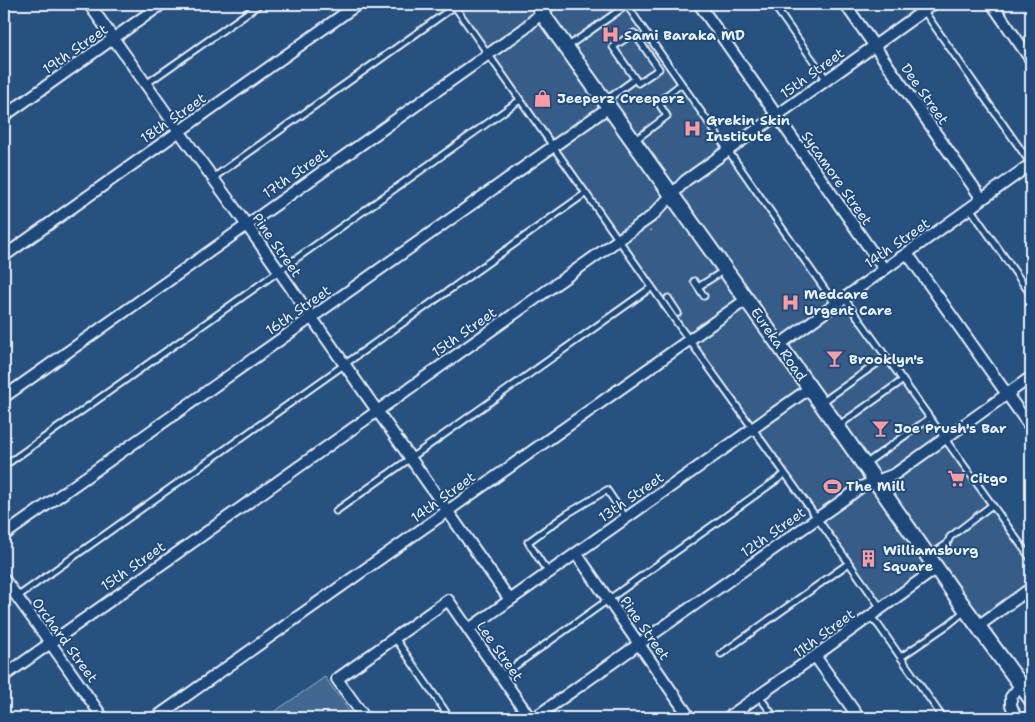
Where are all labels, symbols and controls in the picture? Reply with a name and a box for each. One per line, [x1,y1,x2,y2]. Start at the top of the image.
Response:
street label: 19th Street [39,20,111,78]
hospital icon: Sami Baraka MD [600,25,620,45]
place label: Sami Baraka MD [624,26,745,44]
street label: 15th Street [776,44,848,102]
street label: Dee Street [897,60,953,128]
shop icon: Jeeperz Creeperz [533,88,553,108]
street label: 18th Street [137,89,209,147]
place label: Jeeperz Creeperz [557,89,685,107]
place label: Grekin Skin Institute [706,111,790,145]
hospital icon: Grekin Skin Institute [682,118,702,138]
street label: Sycamore Street [798,127,876,229]
street label: 17th Street [259,144,331,202]
street label: Pine Street [248,209,306,281]
street label: 14th Street [861,214,933,272]
street label: 16th Street [262,281,334,339]
place label: Medcare Urgent Care [804,285,892,319]
hospital icon: Medcare Urgent Care [780,292,800,312]
street label: 15th Street [428,303,500,361]
street label: Eureka Road [747,304,811,384]
bar icon: Brooklyn's [825,349,845,369]
place label: Brooklyn's [849,350,924,368]
bar icon: Joe Prush's Bar [870,418,890,438]
place label: Joe Prush's Bar [894,419,1007,437]
street label: 14th Street [407,468,479,526]
street label: 13th Street [595,468,667,526]
supermarket icon: Citgo [946,468,966,488]
place label: Citgo [970,469,1008,487]
sports icon: The Mill [822,476,842,496]
place label: The Mill [846,477,905,495]
street label: 12th Street [737,503,809,561]
street label: 15th Street [97,537,169,595]
place label: Williamsburg Square [883,541,978,575]
building icon: Williamsburg Square [859,548,879,568]
street label: Pine Street [616,592,674,664]
street label: Orchard Street [28,594,102,686]
street label: 11th Street [790,605,858,661]
street label: Lee Street [473,618,527,684]

